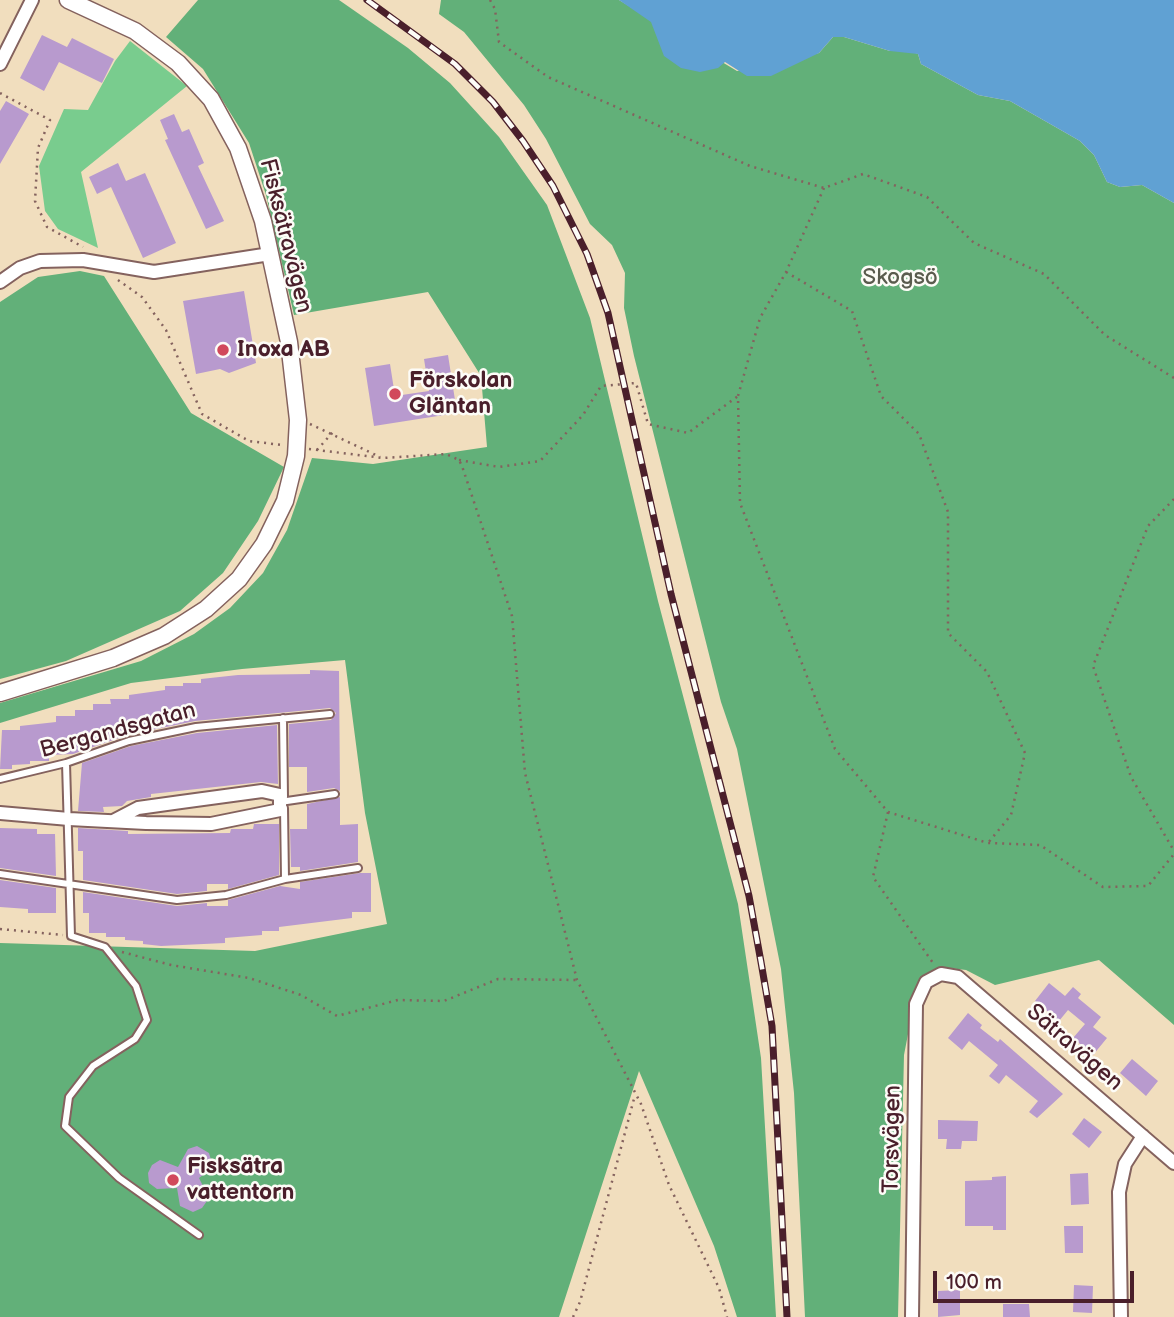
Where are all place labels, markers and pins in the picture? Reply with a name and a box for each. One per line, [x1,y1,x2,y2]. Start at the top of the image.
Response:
place label: Inoxa AB [237,336,330,364]
marker: Inoxa AB [215,342,231,358]
place label: Förskolan Gläntan [409,367,512,421]
marker: Förskolan Gläntan [387,386,403,402]
place label: Fisksätra vattentorn [187,1153,294,1207]
marker: Fisksätra vattentorn [165,1172,181,1188]

